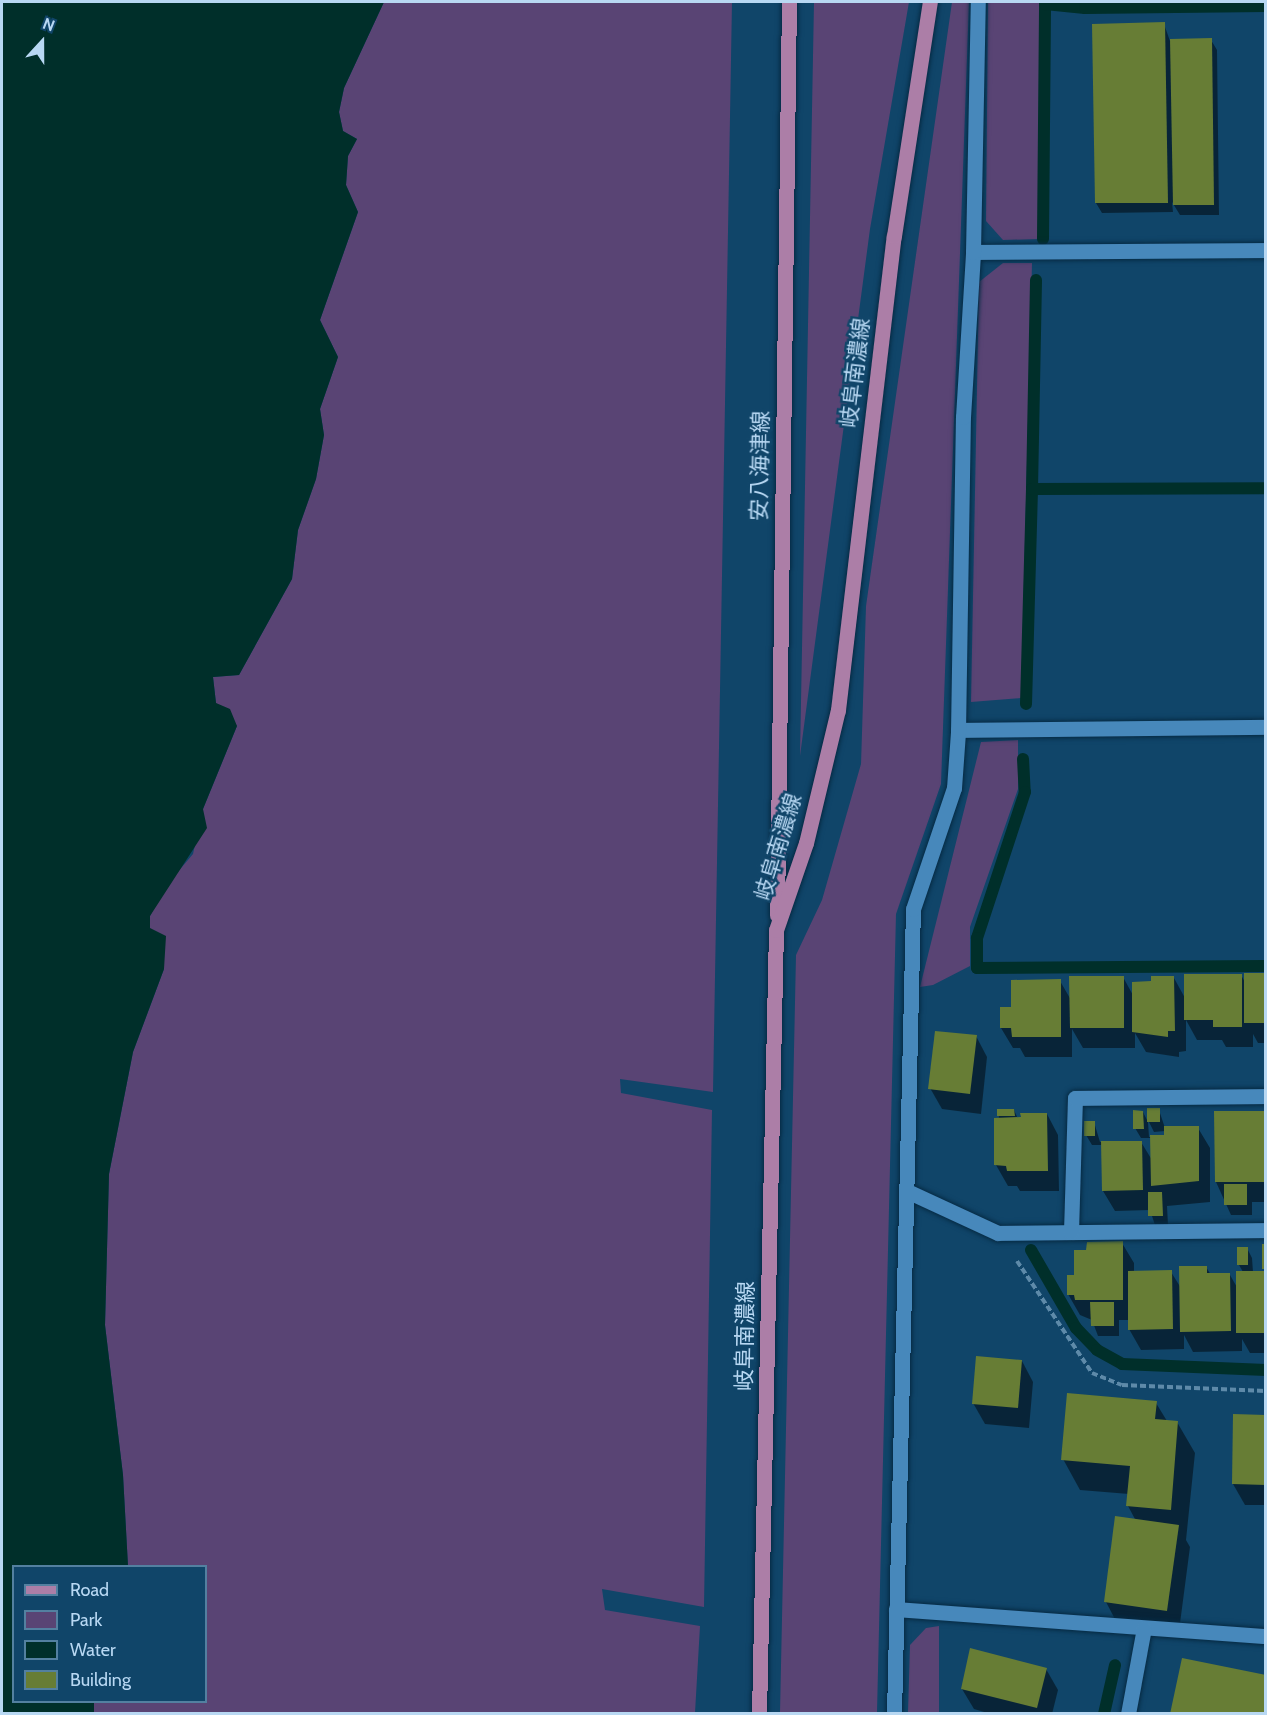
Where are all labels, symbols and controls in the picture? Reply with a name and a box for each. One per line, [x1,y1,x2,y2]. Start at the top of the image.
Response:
north arrow [12,12,72,72]
text: N [40,14,57,36]
street label: 岐阜南濃線 [835,317,875,429]
street label: 安八海津線 [746,411,774,521]
street label: 岐阜南濃線 [749,791,807,903]
street label: 岐阜南濃線 [731,1281,759,1391]
legend [12,1565,207,1703]
text: Road [70,1579,109,1601]
text: Park [70,1609,102,1631]
text: Water [70,1639,116,1661]
text: Building [70,1669,131,1691]

